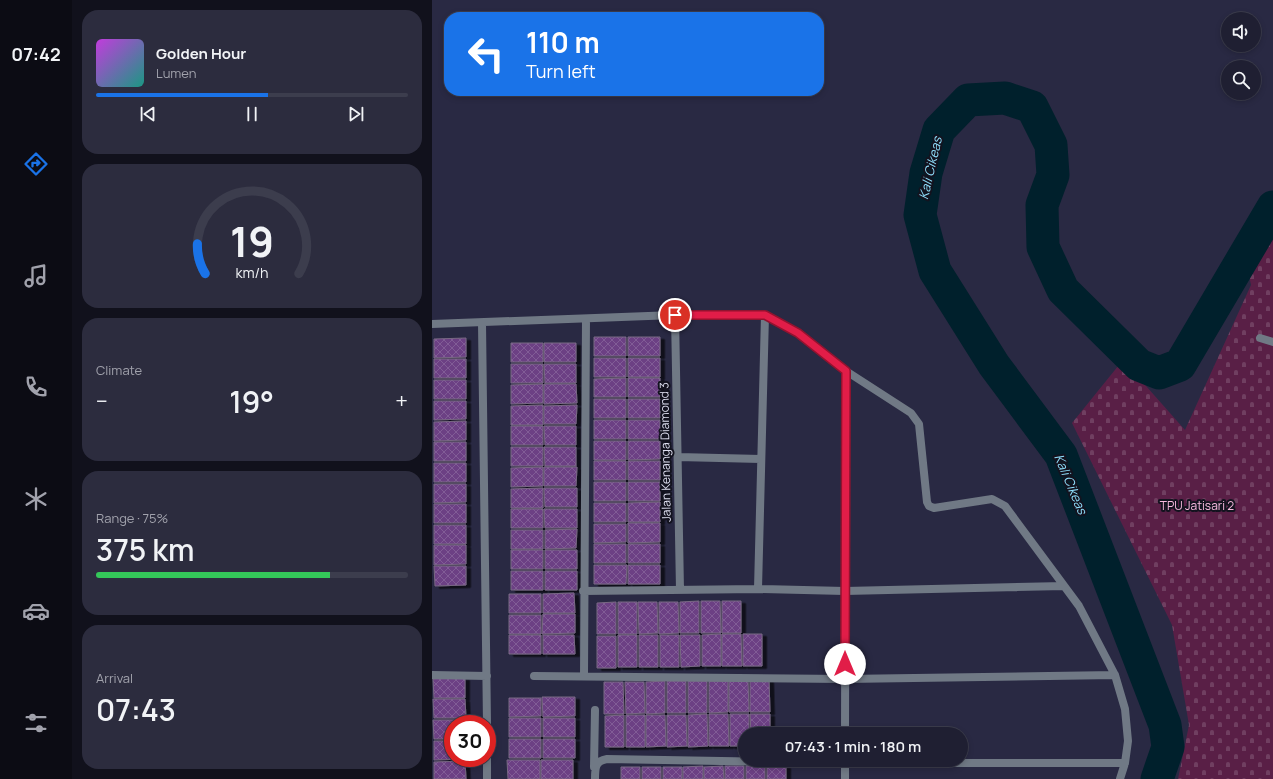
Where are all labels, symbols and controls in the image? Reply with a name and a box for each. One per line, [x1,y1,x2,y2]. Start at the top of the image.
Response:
map controls [1221,12,1261,100]
button: sound [1221,12,1261,52]
text: 110 m [526,23,600,61]
icon: left [460,28,512,80]
text: 07:42 [11,42,61,66]
text: Golden Hour [156,43,246,64]
text: Turn left [526,59,596,83]
button: search [1221,60,1261,100]
text: Lumen [156,64,196,82]
icon: previous [137,103,159,125]
icon: pause [241,103,263,125]
icon: next [345,103,367,125]
water label: Kali Cikeas [914,134,946,201]
icon: directions [22,150,50,178]
text: 19 [230,212,274,268]
icon: music [22,262,50,290]
text: km/h [235,262,269,281]
pin [658,298,692,332]
icon: arrive [664,304,686,326]
text: Climate [96,361,142,379]
icon: phone [22,373,50,401]
text: 19° [229,381,274,422]
street label: Jalan Kenanga Diamond 3 [655,382,675,522]
text: − [96,386,108,416]
text: + [395,386,408,416]
water label: Kali Cikeas [1050,451,1092,518]
icon: climate [22,485,50,513]
park label: TPU Jatisari 2 [1160,497,1234,514]
text: Range · 75% [96,509,168,527]
text: 375 km [96,529,195,570]
icon: car [22,597,50,625]
position arrow [824,643,866,685]
text: Arrival [96,669,133,687]
text: 07:43 [96,689,176,730]
icon: filters [22,709,50,737]
speed limit sign: 30 [444,715,496,767]
text: 07:43 · 1 min · 180 m [785,736,921,757]

